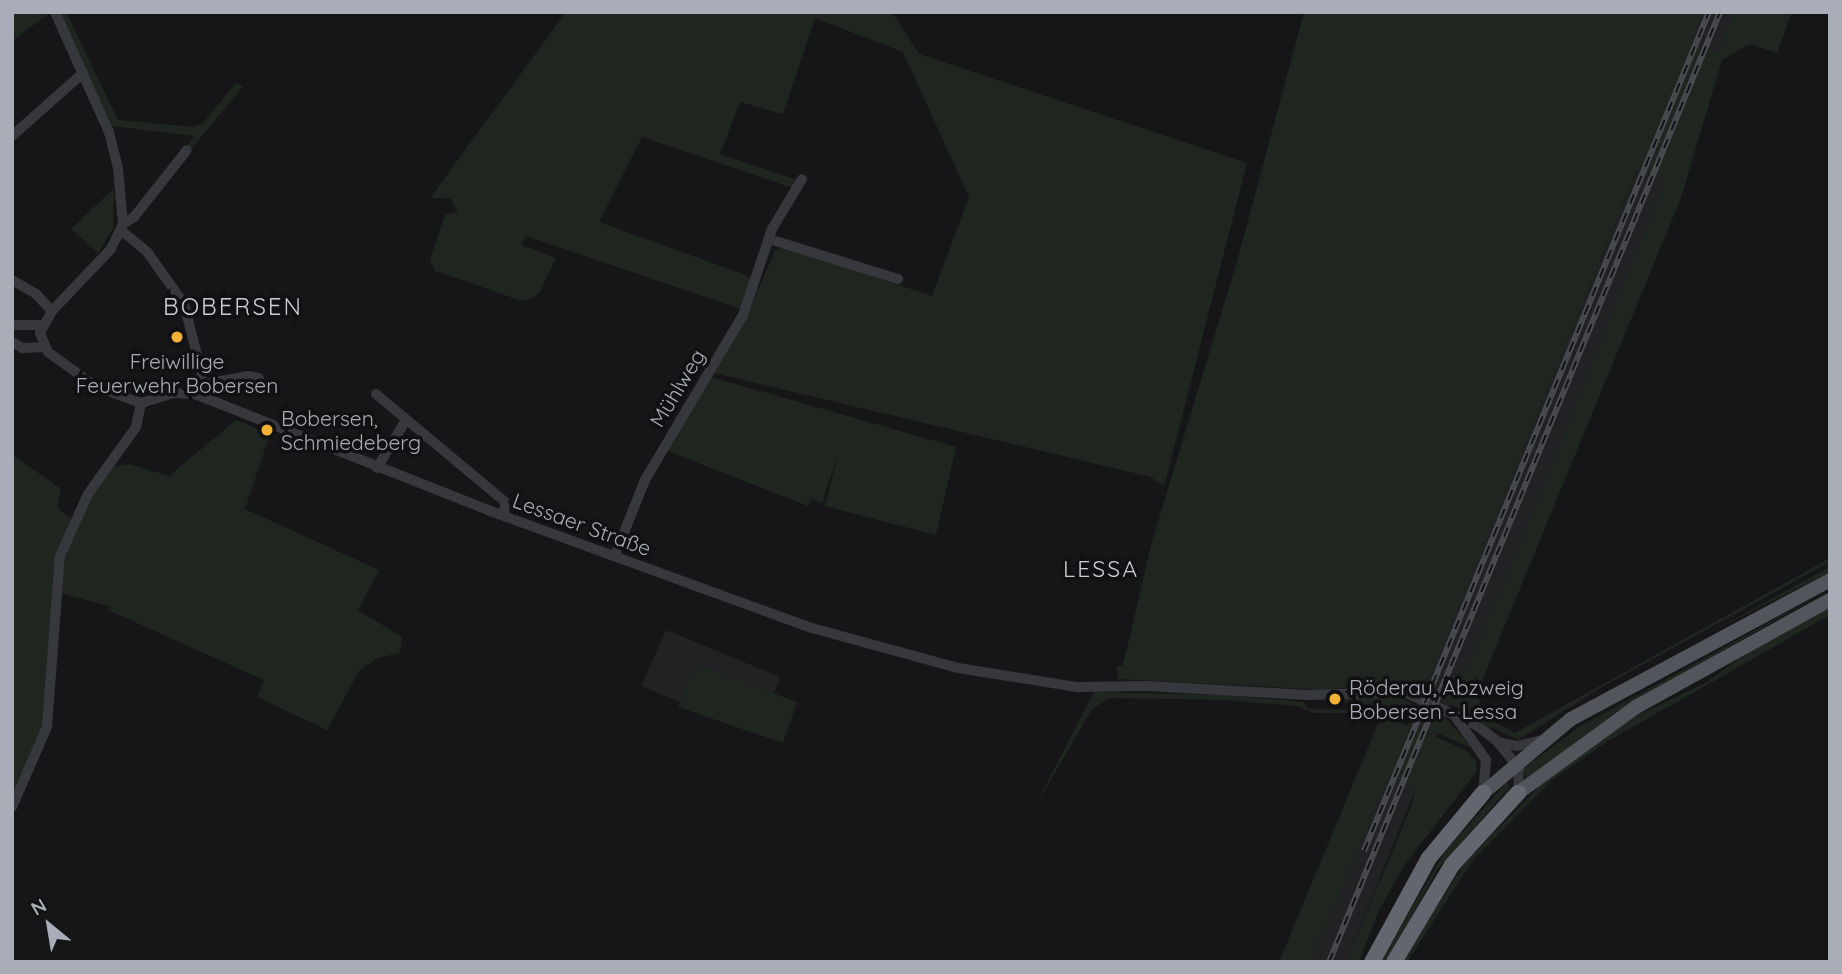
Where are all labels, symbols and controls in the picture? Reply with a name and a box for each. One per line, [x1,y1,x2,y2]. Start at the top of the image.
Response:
district label: BOBERSEN [164,293,302,321]
marker: Freiwillige Feuerwehr Bobersen [169,329,185,345]
street label: Mühlweg [644,344,710,432]
place label: Freiwillige Feuerwehr Bobersen [76,348,278,398]
place label: Bobersen, Schmiedeberg [281,405,421,455]
marker: Bobersen, Schmiedeberg [259,422,275,438]
street label: Lessaer Straße [509,487,655,561]
district label: LESSA [1064,555,1138,583]
place label: Röderau, Abzweig Bobersen - Lessa [1349,674,1524,724]
marker: Röderau, Abzweig Bobersen - Lessa [1327,691,1343,707]
north arrow [14,890,84,960]
text: N [26,893,51,921]

